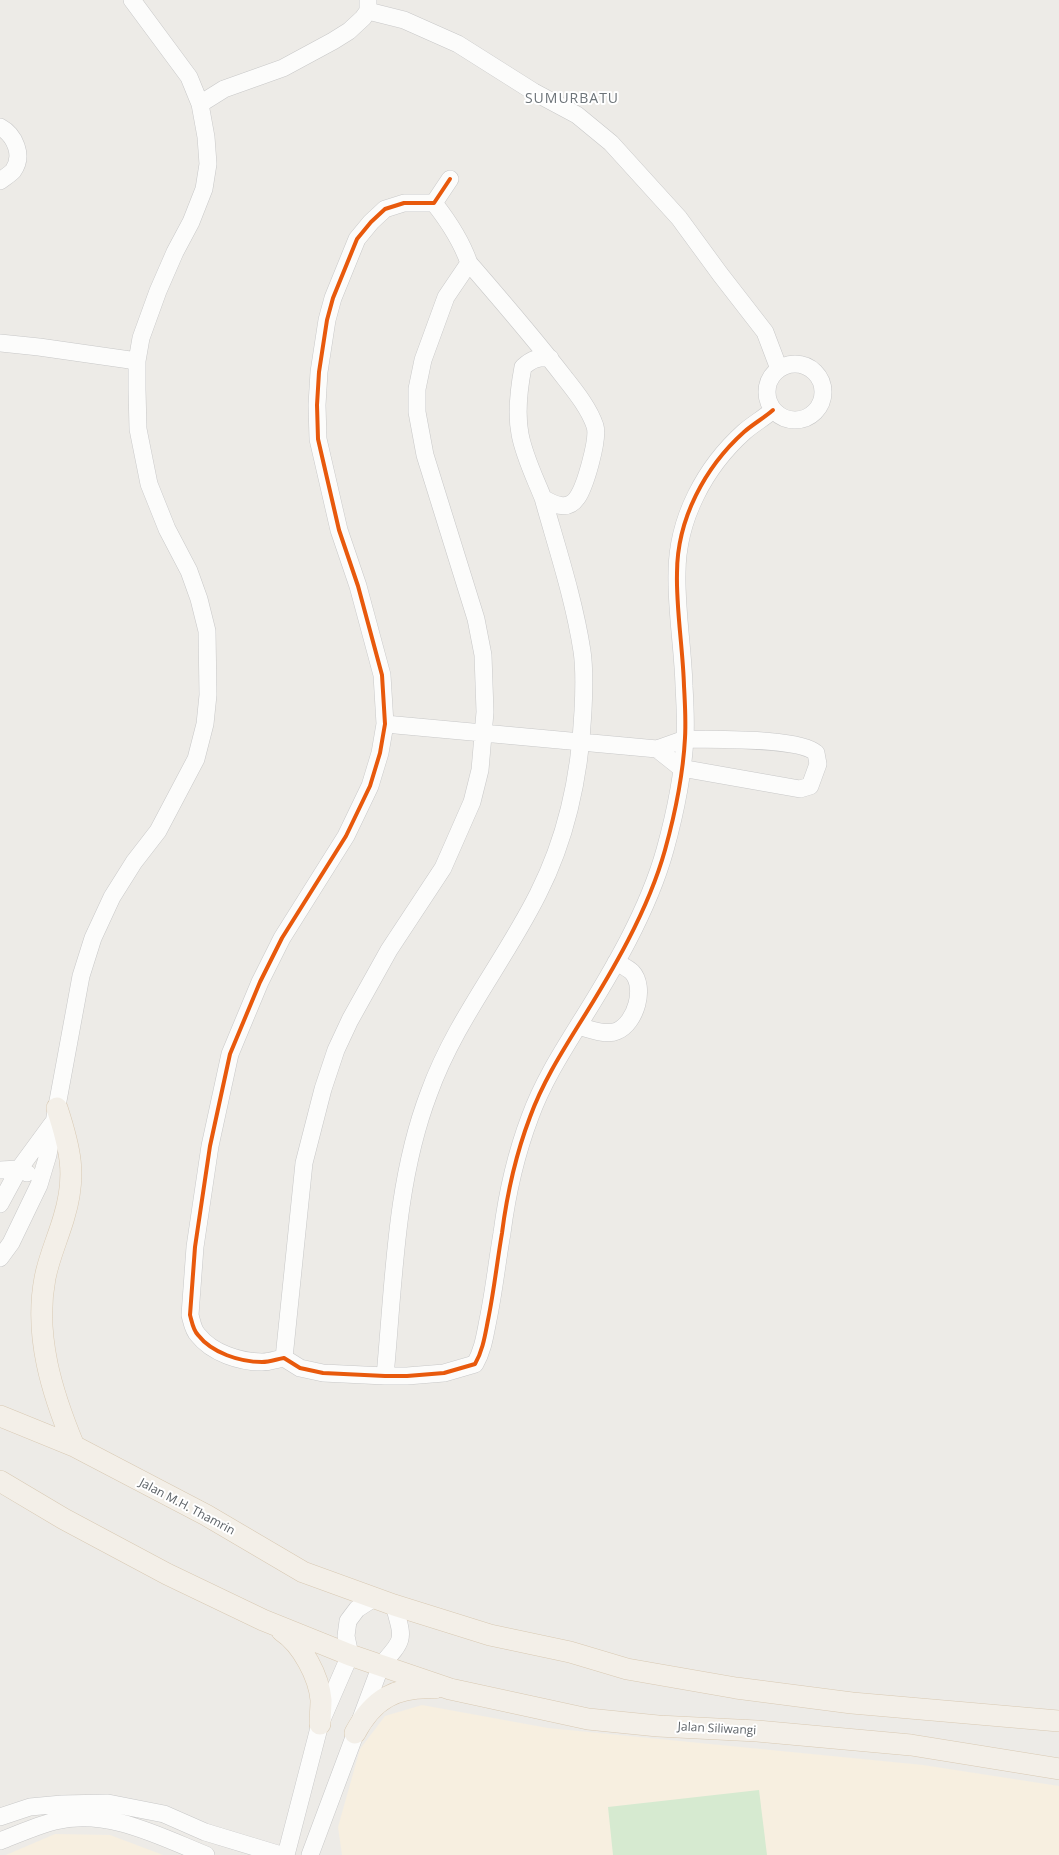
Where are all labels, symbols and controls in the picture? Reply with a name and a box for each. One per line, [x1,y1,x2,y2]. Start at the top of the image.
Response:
district label: SUMURBATU [525,91,619,107]
street label: Jalan M.H. Thamrin [137,1476,237,1538]
street label: Jalan Siliwangi [677,1720,757,1738]

